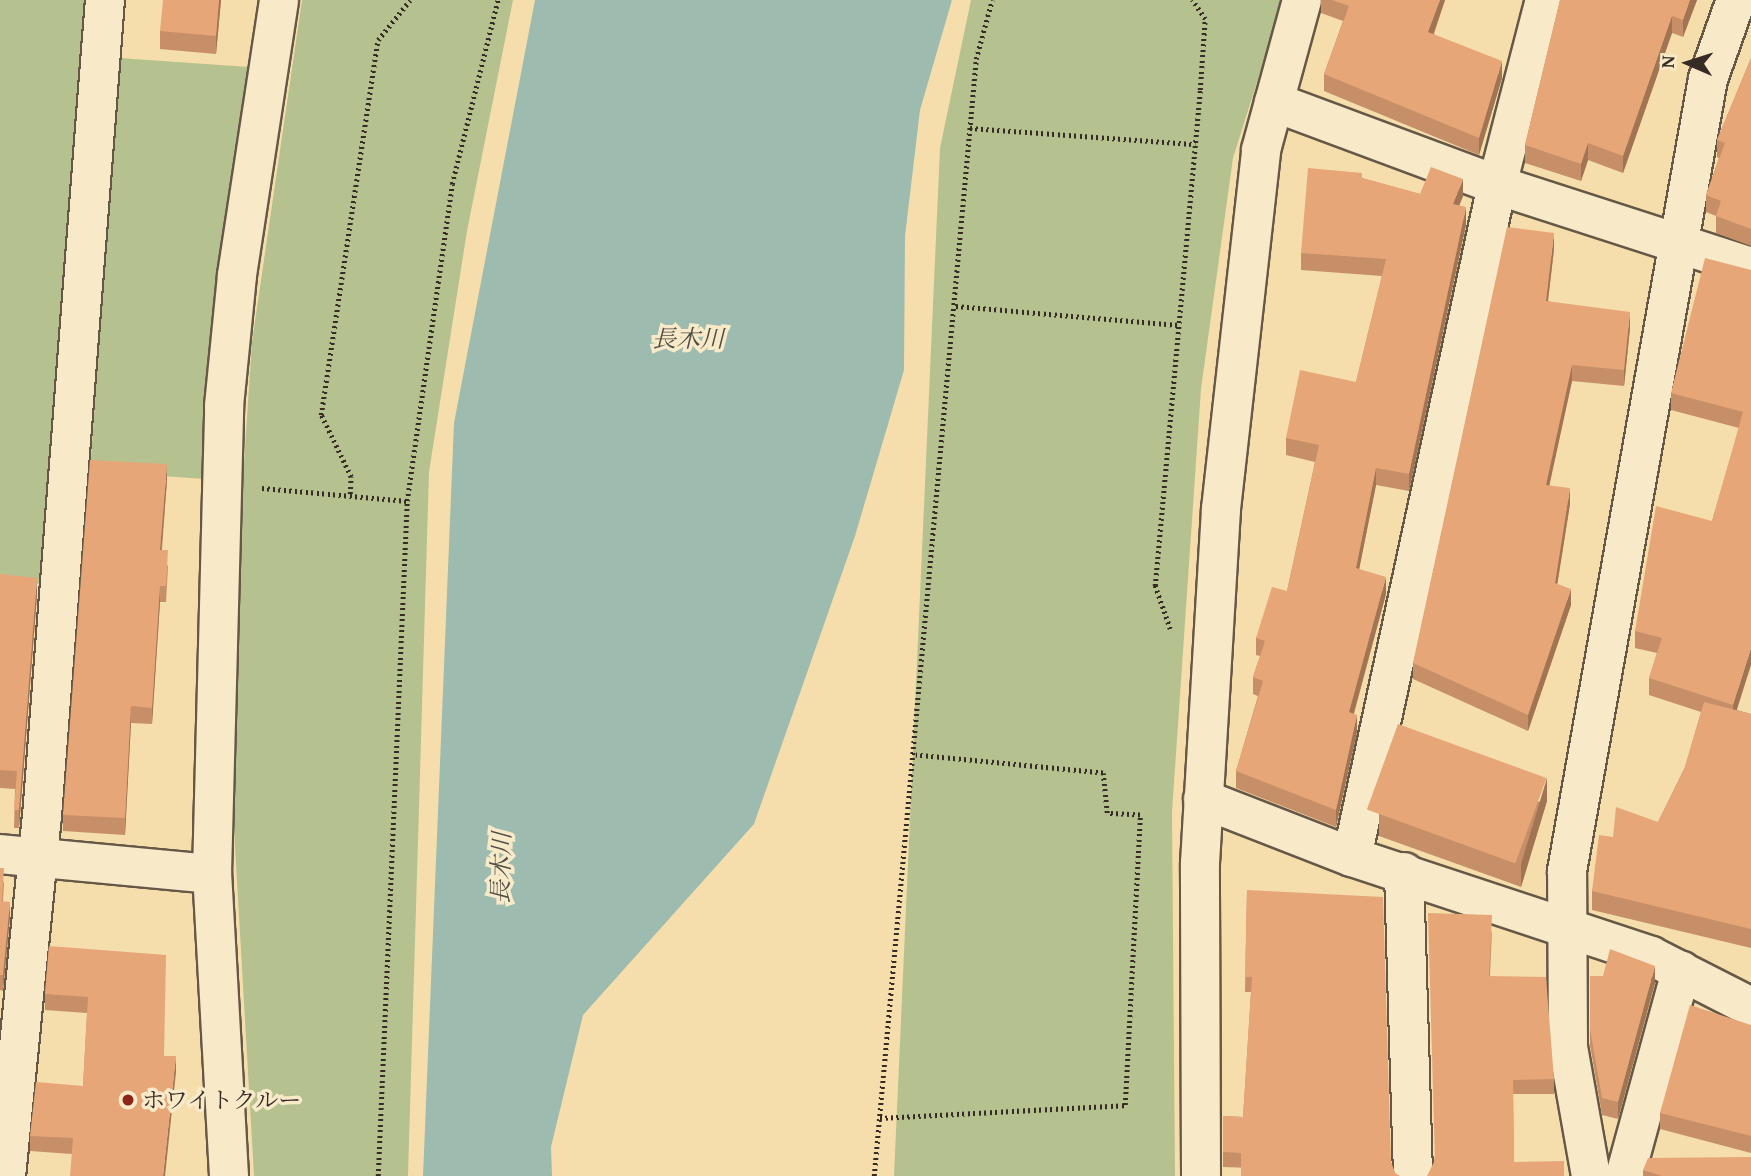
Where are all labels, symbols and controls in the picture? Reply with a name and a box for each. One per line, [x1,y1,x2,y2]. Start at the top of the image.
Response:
north arrow [1653,28,1723,98]
text: N [1653,55,1681,69]
water label: 長木川 [652,325,724,353]
water label: 長木川 [486,832,516,904]
place label: ホワイトクルー [142,1086,303,1114]
marker: ホワイトクルー [120,1092,136,1108]

